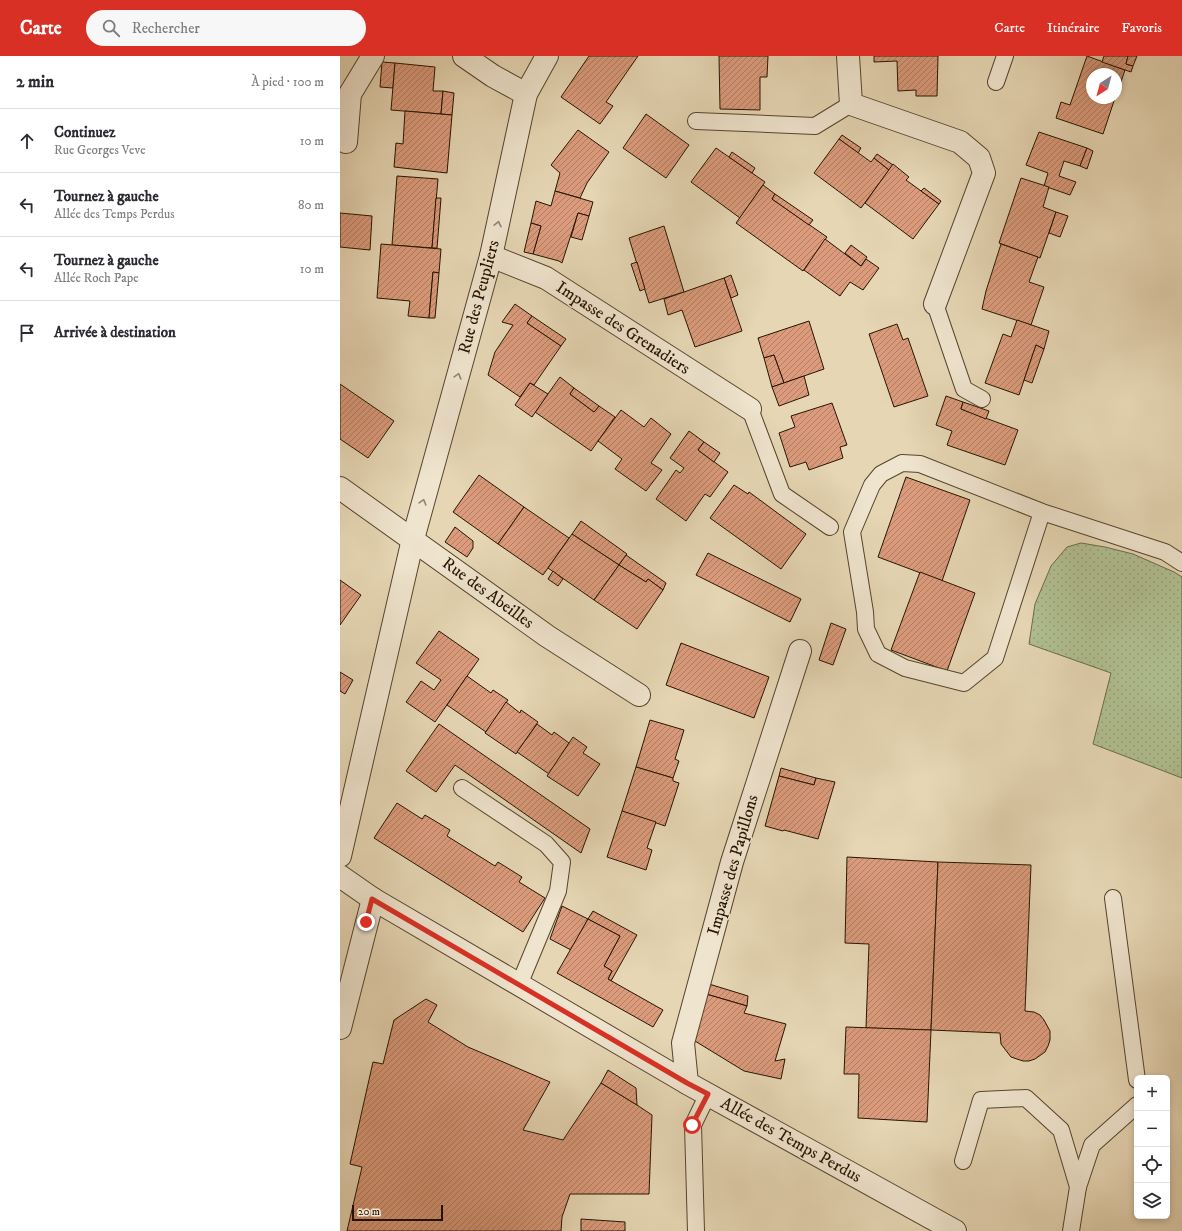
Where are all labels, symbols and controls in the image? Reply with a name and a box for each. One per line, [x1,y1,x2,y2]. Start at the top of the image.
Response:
search box [86,10,366,46]
text: Carte [20,17,62,40]
icon: search [100,17,122,39]
text: Rechercher [132,19,200,38]
text: Carte [994,19,1025,37]
text: Itinéraire [1047,19,1100,37]
text: Favoris [1122,19,1162,37]
north arrow [1086,68,1122,104]
text: 2 min [16,71,54,93]
text: À pied · 100 m [251,74,324,90]
text: Continuez [54,123,115,142]
icon: ahead [16,130,38,152]
text: 10 m [300,133,324,149]
text: Rue Georges Veve [54,142,146,158]
text: Tournez à gauche [54,187,159,206]
icon: left [16,194,38,216]
text: 80 m [298,197,324,213]
text: Allée des Temps Perdus [54,206,175,222]
one-way arrow [494,220,502,227]
street label: Rue des Peupliers [453,237,505,356]
text: Tournez à gauche [54,251,159,270]
icon: left [16,258,38,280]
text: 10 m [300,261,324,277]
text: Allée Roch Pape [54,270,139,286]
street label: Impasse des Grenadiers [552,276,695,380]
icon: arrive [16,322,38,344]
text: Arrivée à destination [54,323,176,342]
one-way arrow [453,373,462,380]
one-way arrow [418,498,427,505]
street label: Rue des Abeilles [438,552,538,634]
street label: Impasse des Papillons [702,792,764,938]
route end [357,913,375,931]
map controls [1134,1075,1170,1219]
button: + [1134,1075,1170,1111]
street label: Allée des Temps Perdus [717,1092,866,1188]
button: − [1134,1111,1170,1147]
route start [683,1116,701,1134]
button: locate [1134,1147,1170,1183]
button: layers [1134,1183,1170,1219]
scale bar [352,1203,443,1222]
text: 20 m [358,1205,380,1219]

